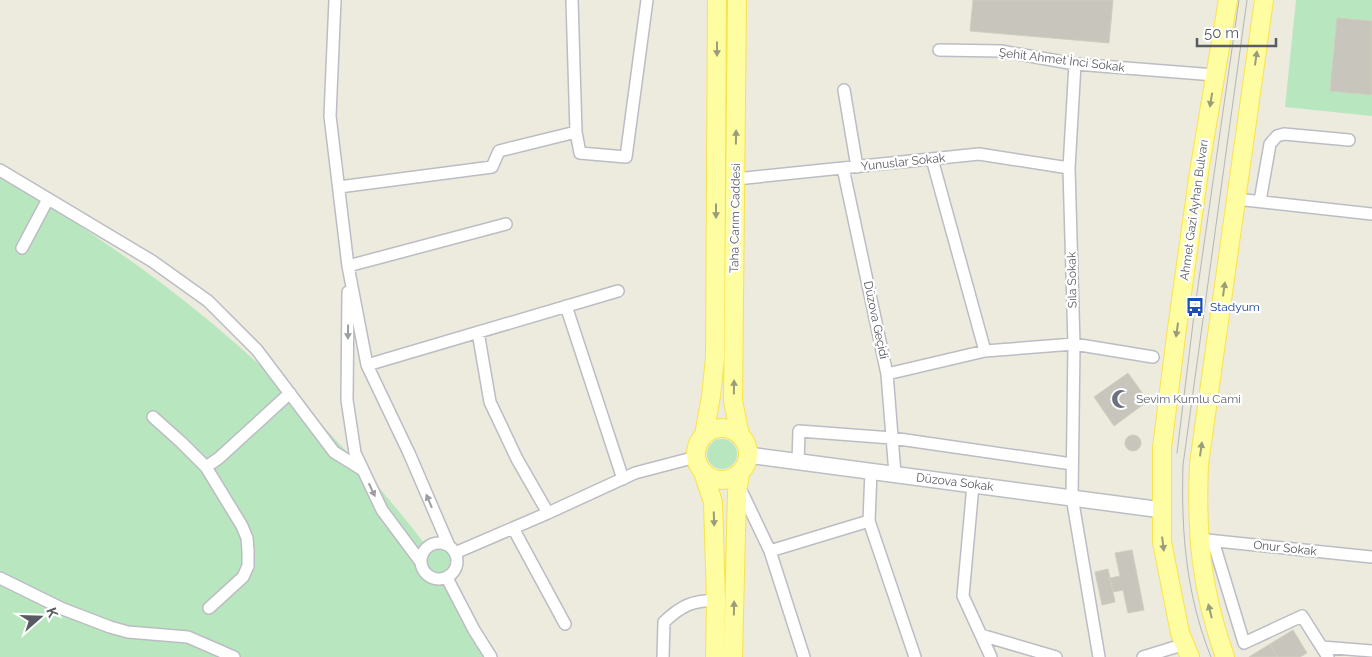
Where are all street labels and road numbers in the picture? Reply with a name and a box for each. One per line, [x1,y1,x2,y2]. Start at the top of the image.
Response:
street label: Şehit Ahmet İnci Sokak [998,45,1126,75]
street label: Ahmet Gazi Ayhan Bulvarı [1177,139,1211,281]
street label: Yunuslar Sokak [860,151,946,173]
street label: Taha Carım Caddesi [727,163,743,273]
street label: Sıla Sokak [1064,251,1079,308]
street label: Düzova Geçidi [861,280,891,360]
street label: Düzova Sokak [915,470,995,494]
street label: Onur Sokak [1253,538,1318,558]

